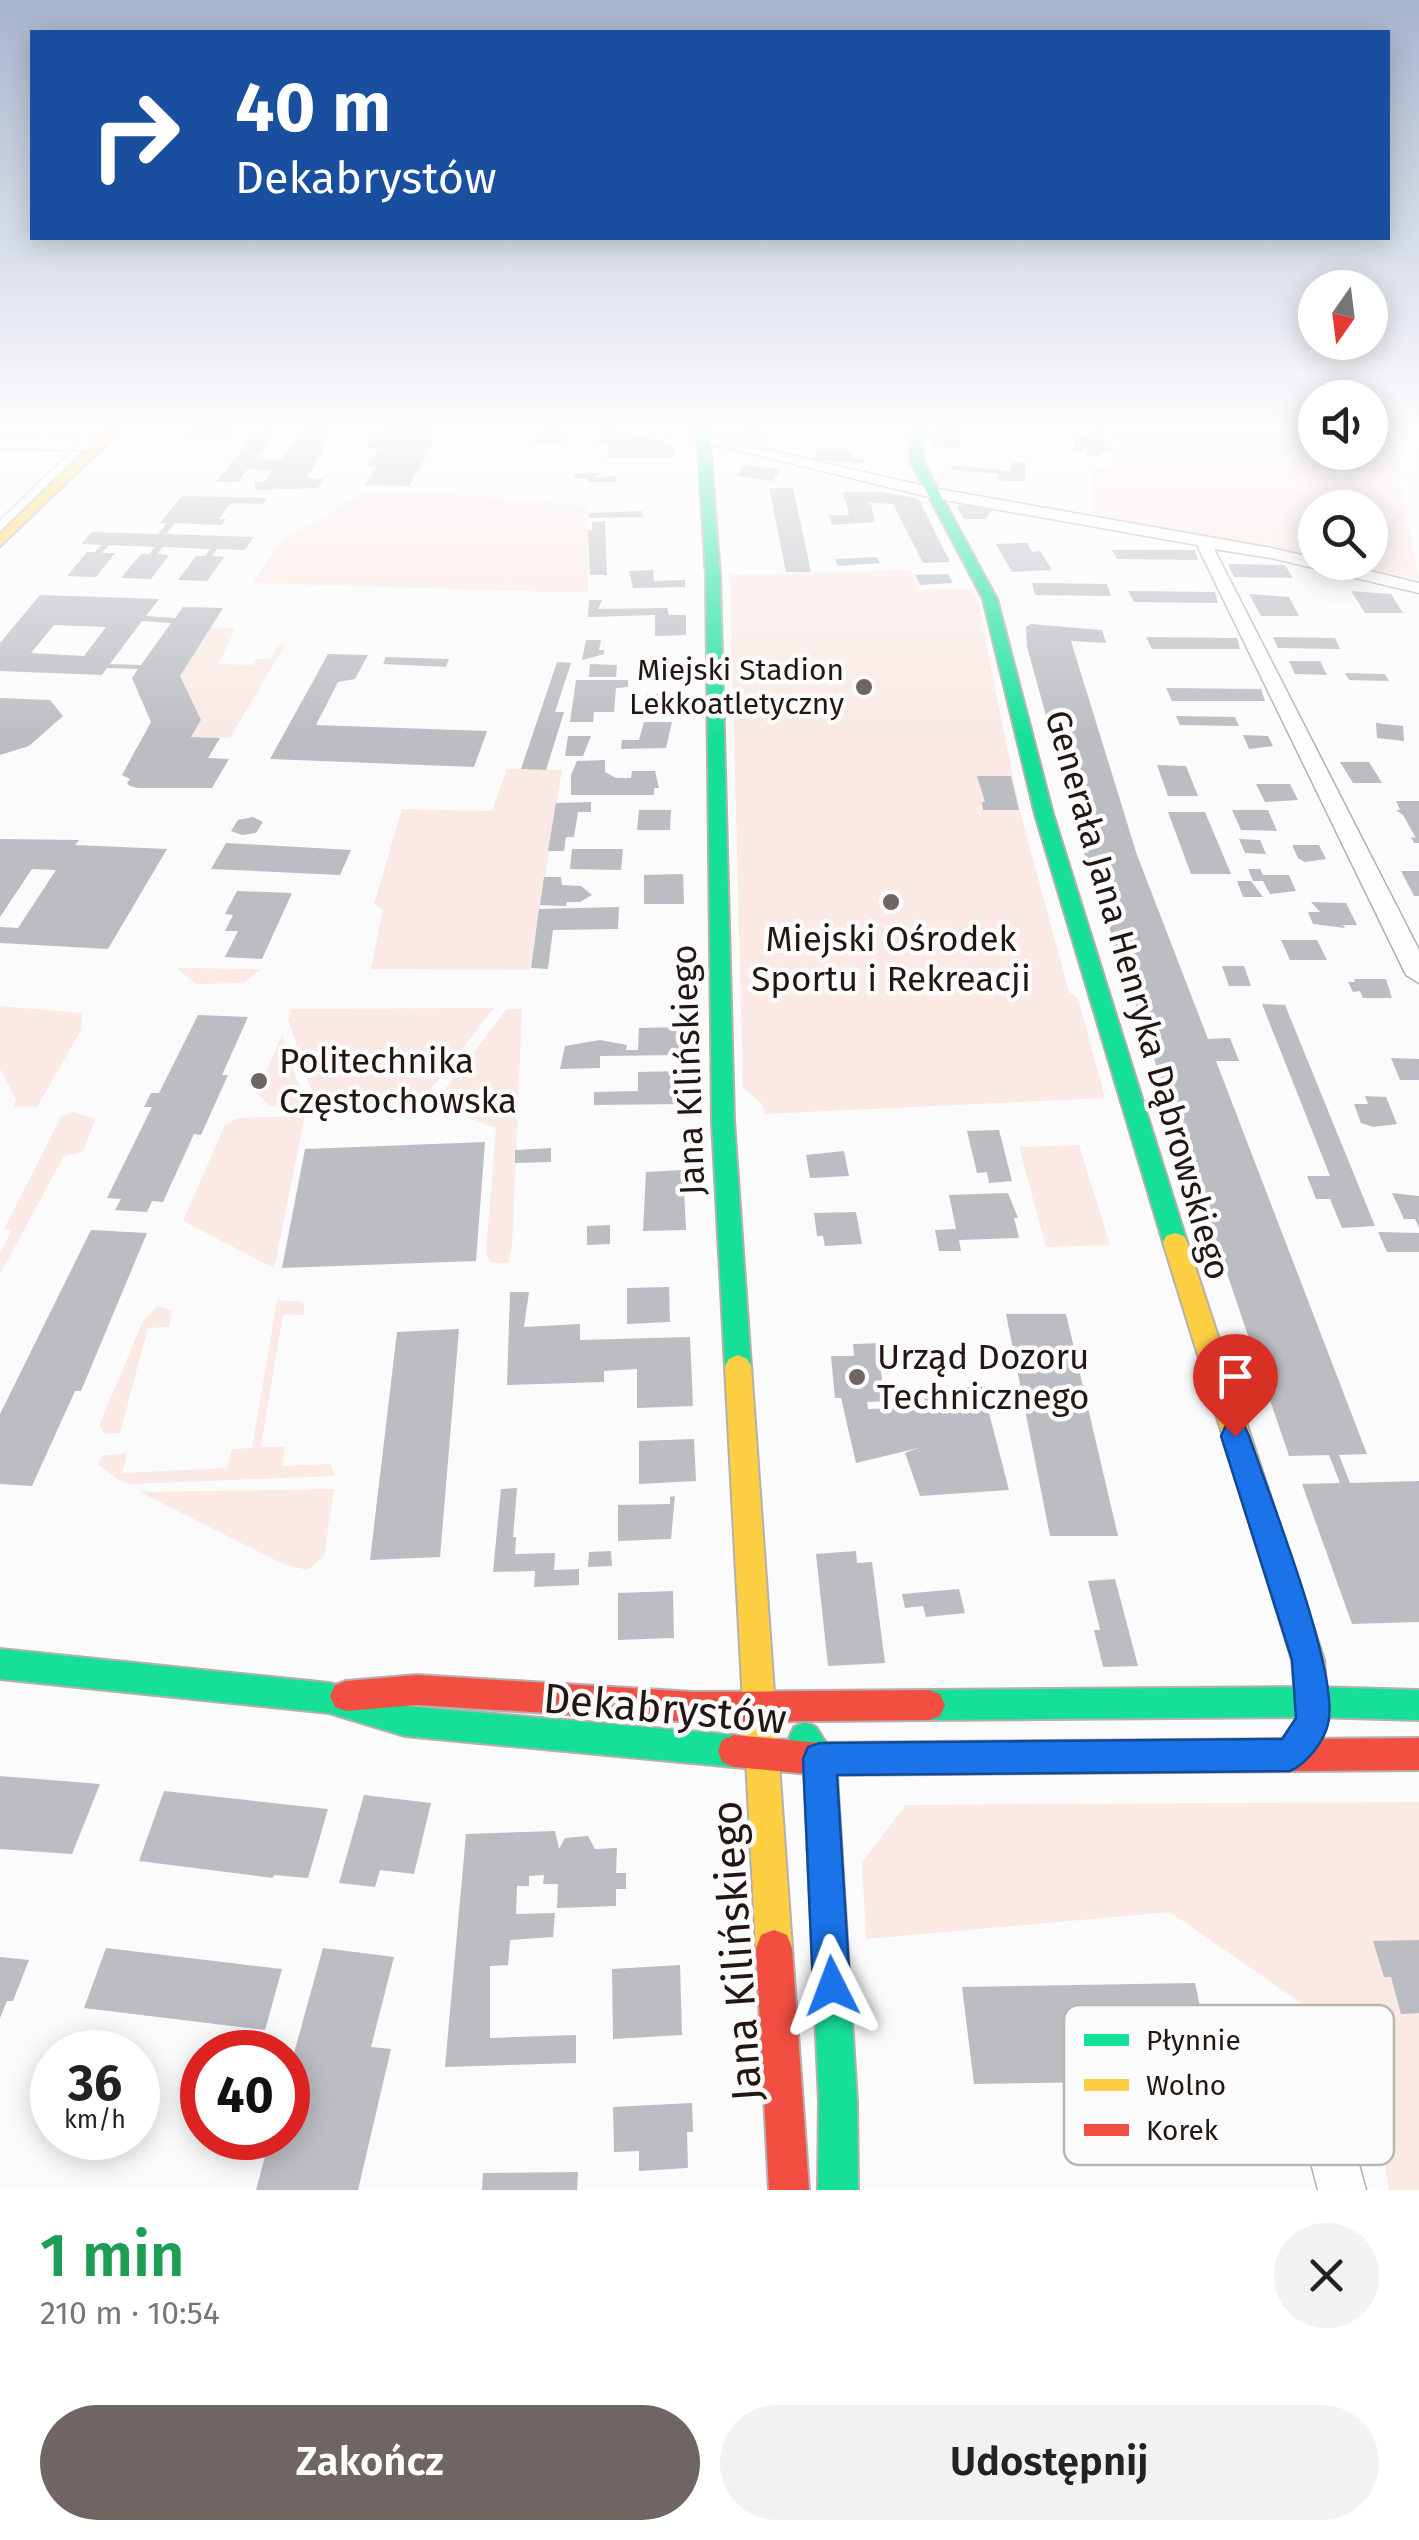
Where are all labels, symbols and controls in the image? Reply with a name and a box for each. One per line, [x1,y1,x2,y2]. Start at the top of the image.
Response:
text: 40 m [235,66,391,150]
icon: right [70,70,200,200]
text: Dekabrystów [235,151,496,205]
north arrow [1298,270,1388,360]
map controls [1298,270,1388,580]
button: sound [1298,380,1388,470]
button: search [1298,490,1388,580]
place label: Miejski Stadion Lekkoatletyczny [629,652,844,722]
marker: Miejski Stadion Lekkoatletyczny [853,676,875,698]
street label: Generała Jana Henryka Dąbrowskiego [1036,706,1240,1284]
marker: Miejski Ośrodek Sportu i Rekreacji [880,891,902,913]
place label: Miejski Ośrodek Sportu i Rekreacji [751,918,1031,1000]
street label: Jana Kilińskiego [663,944,713,1196]
place label: Politechnika Częstochowska [279,1040,517,1122]
marker: Politechnika Częstochowska [248,1070,270,1092]
pin [1193,1334,1278,1437]
place label: Urząd Dozoru Technicznego [877,1336,1090,1418]
icon: arrive [1208,1349,1263,1404]
marker: Urząd Dozoru Technicznego [846,1366,868,1388]
street label: Dekabrystów [541,1673,789,1745]
street label: Jana Kilińskiego [702,1799,772,2103]
position arrow [780,1934,884,2038]
legend [1064,2005,1394,2165]
text: Płynnie [1146,2024,1241,2057]
speed limit sign: 40 [180,2030,310,2160]
text: 36 [68,2053,122,2113]
text: Wolno [1146,2069,1226,2102]
text: km/h [64,2105,126,2135]
text: Korek [1146,2114,1219,2147]
text: 1 min [40,2220,185,2292]
button: close [1274,2223,1379,2328]
text: 210 m · 10:54 [40,2294,220,2332]
button: Zakończ [40,2405,700,2520]
button: Udostępnij [720,2405,1379,2520]

